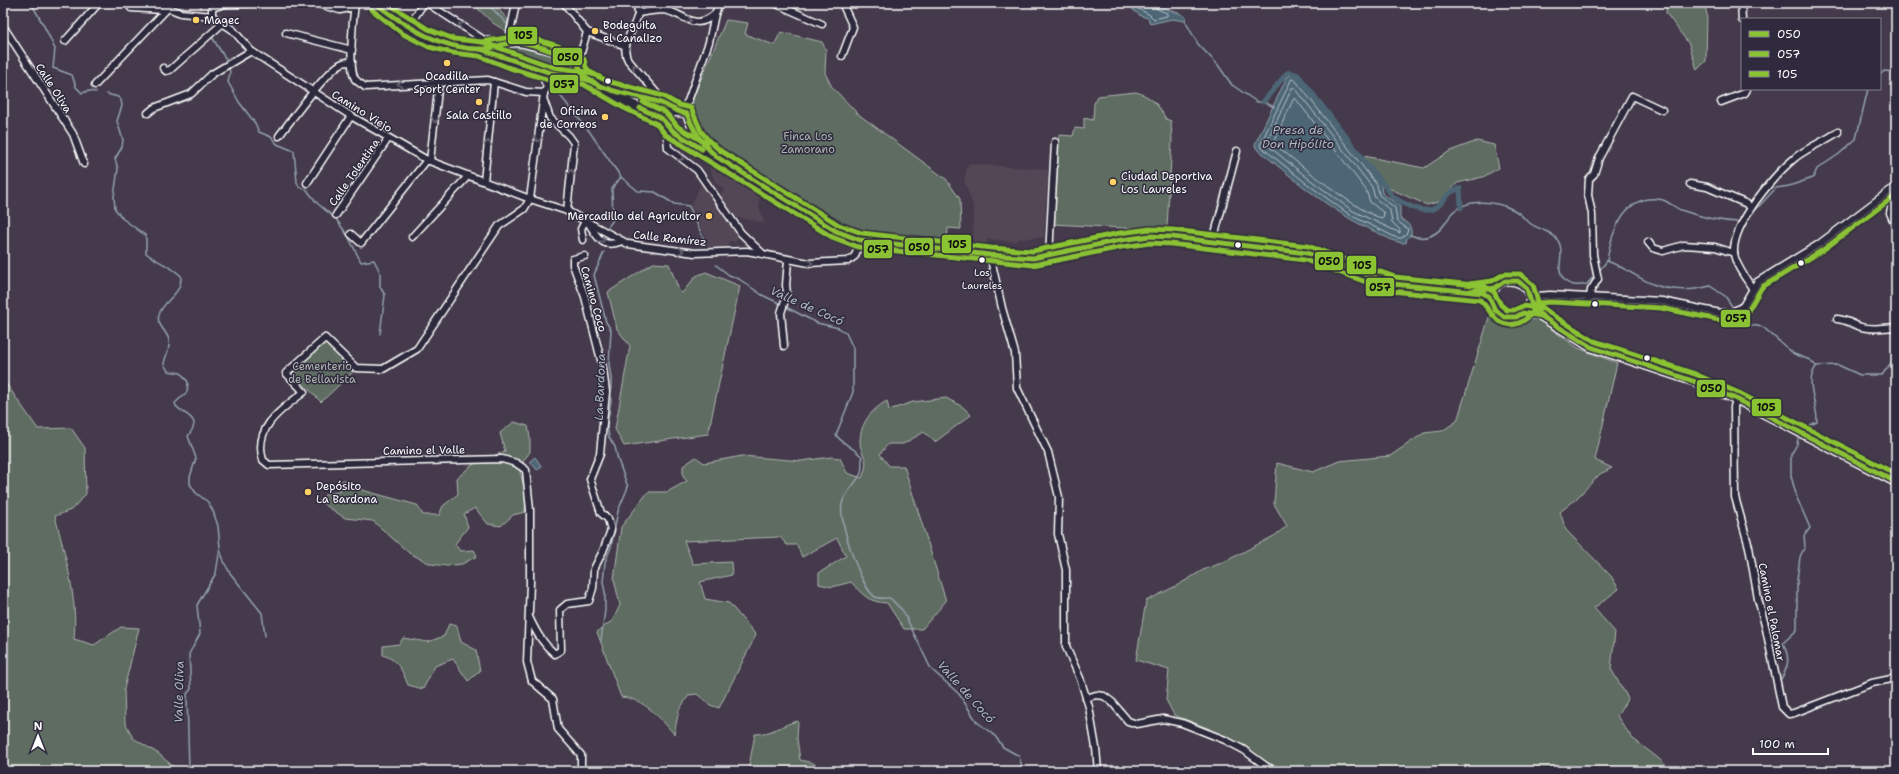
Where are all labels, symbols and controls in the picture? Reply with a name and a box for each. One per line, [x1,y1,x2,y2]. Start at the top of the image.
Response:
place label: Magec [204,13,240,28]
marker: Magec [191,15,201,25]
one-way arrow [685,15,692,24]
place label: Bodeguita el Canalizo [603,18,662,46]
legend [1741,18,1881,90]
one-way arrow [458,22,465,29]
line badge: 105 [507,26,538,45]
marker: Bodeguita el Canalizo [590,26,600,36]
text: 050 [1777,26,1801,42]
text: 105 [513,28,533,43]
text: 057 [1777,46,1800,62]
line badge: 050 [552,47,583,66]
text: 050 [557,50,579,65]
marker: Ocadilla Sport Center [442,58,452,68]
street label: Calle Oliva [32,60,75,116]
one-way arrow [632,64,639,72]
text: 105 [1777,66,1797,82]
place label: Ocadilla Sport Center [413,69,481,97]
line badge: 057 [549,74,579,94]
unlabelled marker [603,76,613,86]
text: 057 [553,77,575,92]
one-way arrow [397,80,403,89]
street label: Camino Viejo [329,87,395,136]
marker: Sala Castillo [474,97,484,107]
place label: Oficina de Correos [540,104,597,132]
place label: Sala Castillo [446,108,512,123]
marker: Oficina de Correos [600,112,610,122]
one-way arrow [431,117,440,123]
water label: Presa de Don Hipólito [1262,122,1334,152]
park label: Finca Los Zamorano [781,129,835,157]
street label: Calle Tolentina [326,135,383,209]
one-way arrow [534,136,543,142]
one-way arrow [483,140,492,146]
one-way arrow [677,153,684,160]
one-way arrow [567,169,576,175]
place label: Ciudad Deportiva Los Laureles [1121,169,1213,197]
marker: Ciudad Deportiva Los Laureles [1108,177,1118,187]
place label: Mercadillo del Agricultor [568,209,701,224]
marker: Mercadillo del Agricultor [704,211,714,221]
street label: Calle Ramírez [633,227,707,250]
line badge: 105 [941,234,972,254]
one-way arrow [597,235,605,242]
line badge: 050 [904,237,934,256]
text: 105 [947,237,967,252]
line badge: 057 [863,239,893,259]
text: 050 [908,240,930,255]
unlabelled marker [1233,240,1243,250]
text: 057 [867,242,889,257]
one-way arrow [678,246,684,255]
line badge: 050 [1314,251,1344,271]
text: 050 [1318,254,1340,269]
marker: Los Laureles [977,255,987,265]
line badge: 105 [1346,255,1377,275]
one-way arrow [807,258,813,267]
text: 105 [1352,258,1372,273]
unlabelled marker [1796,258,1806,268]
street label: Camino Coco [577,264,610,334]
place label: Los Laureles [962,266,1002,292]
line badge: 057 [1365,277,1395,297]
text: 057 [1369,280,1391,295]
water label: Valle de Cocó [768,283,846,329]
unlabelled marker [1590,299,1600,309]
line badge: 057 [1720,309,1751,328]
text: 057 [1725,311,1747,326]
water label: La Bardona [591,353,609,421]
unlabelled marker [1642,353,1652,363]
park label: Cementerio de Bellavista [288,359,356,387]
line badge: 050 [1696,379,1726,398]
text: 050 [1700,381,1722,396]
line badge: 105 [1751,398,1782,417]
text: 105 [1756,400,1776,415]
street label: Camino el Valle [383,442,465,459]
place label: Depósito La Bardona [316,479,377,507]
marker: Depósito La Bardona [303,487,313,497]
street label: Camino el Palomar [1755,562,1788,663]
water label: Valle de Cocó [934,657,998,727]
water label: Valle Oliva [170,661,188,723]
north arrow [18,716,58,756]
text: N [34,719,43,734]
scale bar [1753,730,1828,756]
text: 100 m [1759,736,1795,752]

